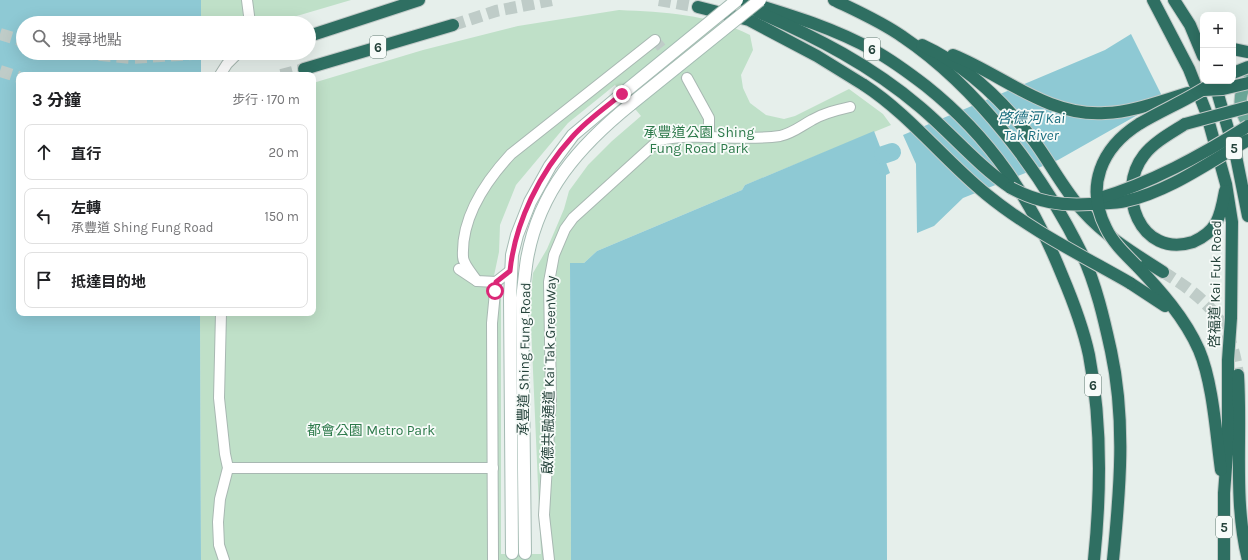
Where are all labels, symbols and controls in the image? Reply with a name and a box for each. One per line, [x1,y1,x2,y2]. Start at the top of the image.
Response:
map controls [1200,12,1236,84]
button: + [1200,12,1236,48]
search box [16,16,316,60]
icon: search [30,27,52,49]
text: 搜尋地點 [62,31,122,49]
road number: 6 [370,36,386,58]
road number: 6 [864,38,880,60]
button: − [1200,48,1236,84]
route end [613,85,631,103]
text: 3 分鐘 [32,90,81,110]
text: 步行 · 170 m [232,92,300,107]
water label: 啓德河 Kai Tak River [997,109,1065,144]
park label: 承豐道公園 Shing Fung Road Park [644,124,754,157]
road number: 5 [1226,137,1242,159]
icon: ahead [33,141,55,163]
text: 直行 [71,145,101,163]
text: 20 m [269,145,299,160]
text: 左轉 [71,199,101,217]
icon: left [33,205,55,227]
text: 150 m [264,209,299,224]
text: 承豐道 Shing Fung Road [71,220,214,235]
street label: 啓福道 Kai Fuk Road [1206,220,1225,348]
icon: arrive [33,269,55,291]
text: 抵達目的地 [71,273,146,291]
street label: 啟德共融通道 Kai Tak GreenWay [539,275,560,475]
route start [486,282,504,300]
street label: 承豐道 Shing Fung Road [515,282,534,436]
road number: 6 [1085,374,1101,396]
park label: 都會公園 Metro Park [307,422,435,439]
road number: 5 [1216,516,1232,538]

